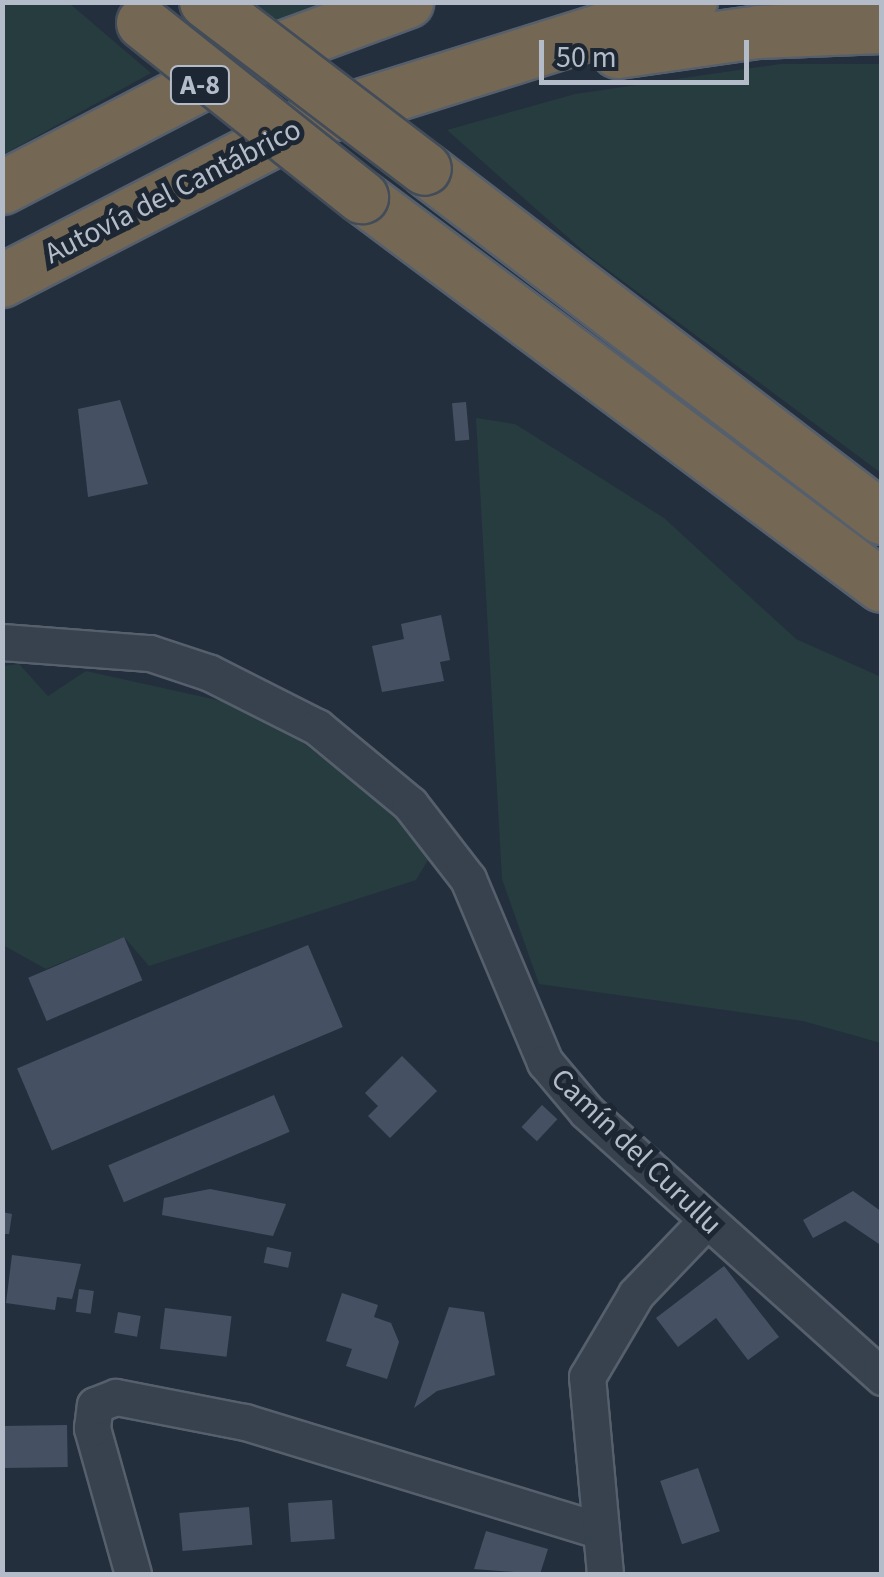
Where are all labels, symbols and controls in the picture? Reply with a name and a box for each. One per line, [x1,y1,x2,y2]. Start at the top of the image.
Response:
scale bar [544,20,754,82]
text: 50 m [556,36,617,79]
road number: A-8 [168,62,232,108]
street label: Autovía del Cantábrico [39,112,307,272]
street label: Camín del Curullu [543,1061,729,1243]

